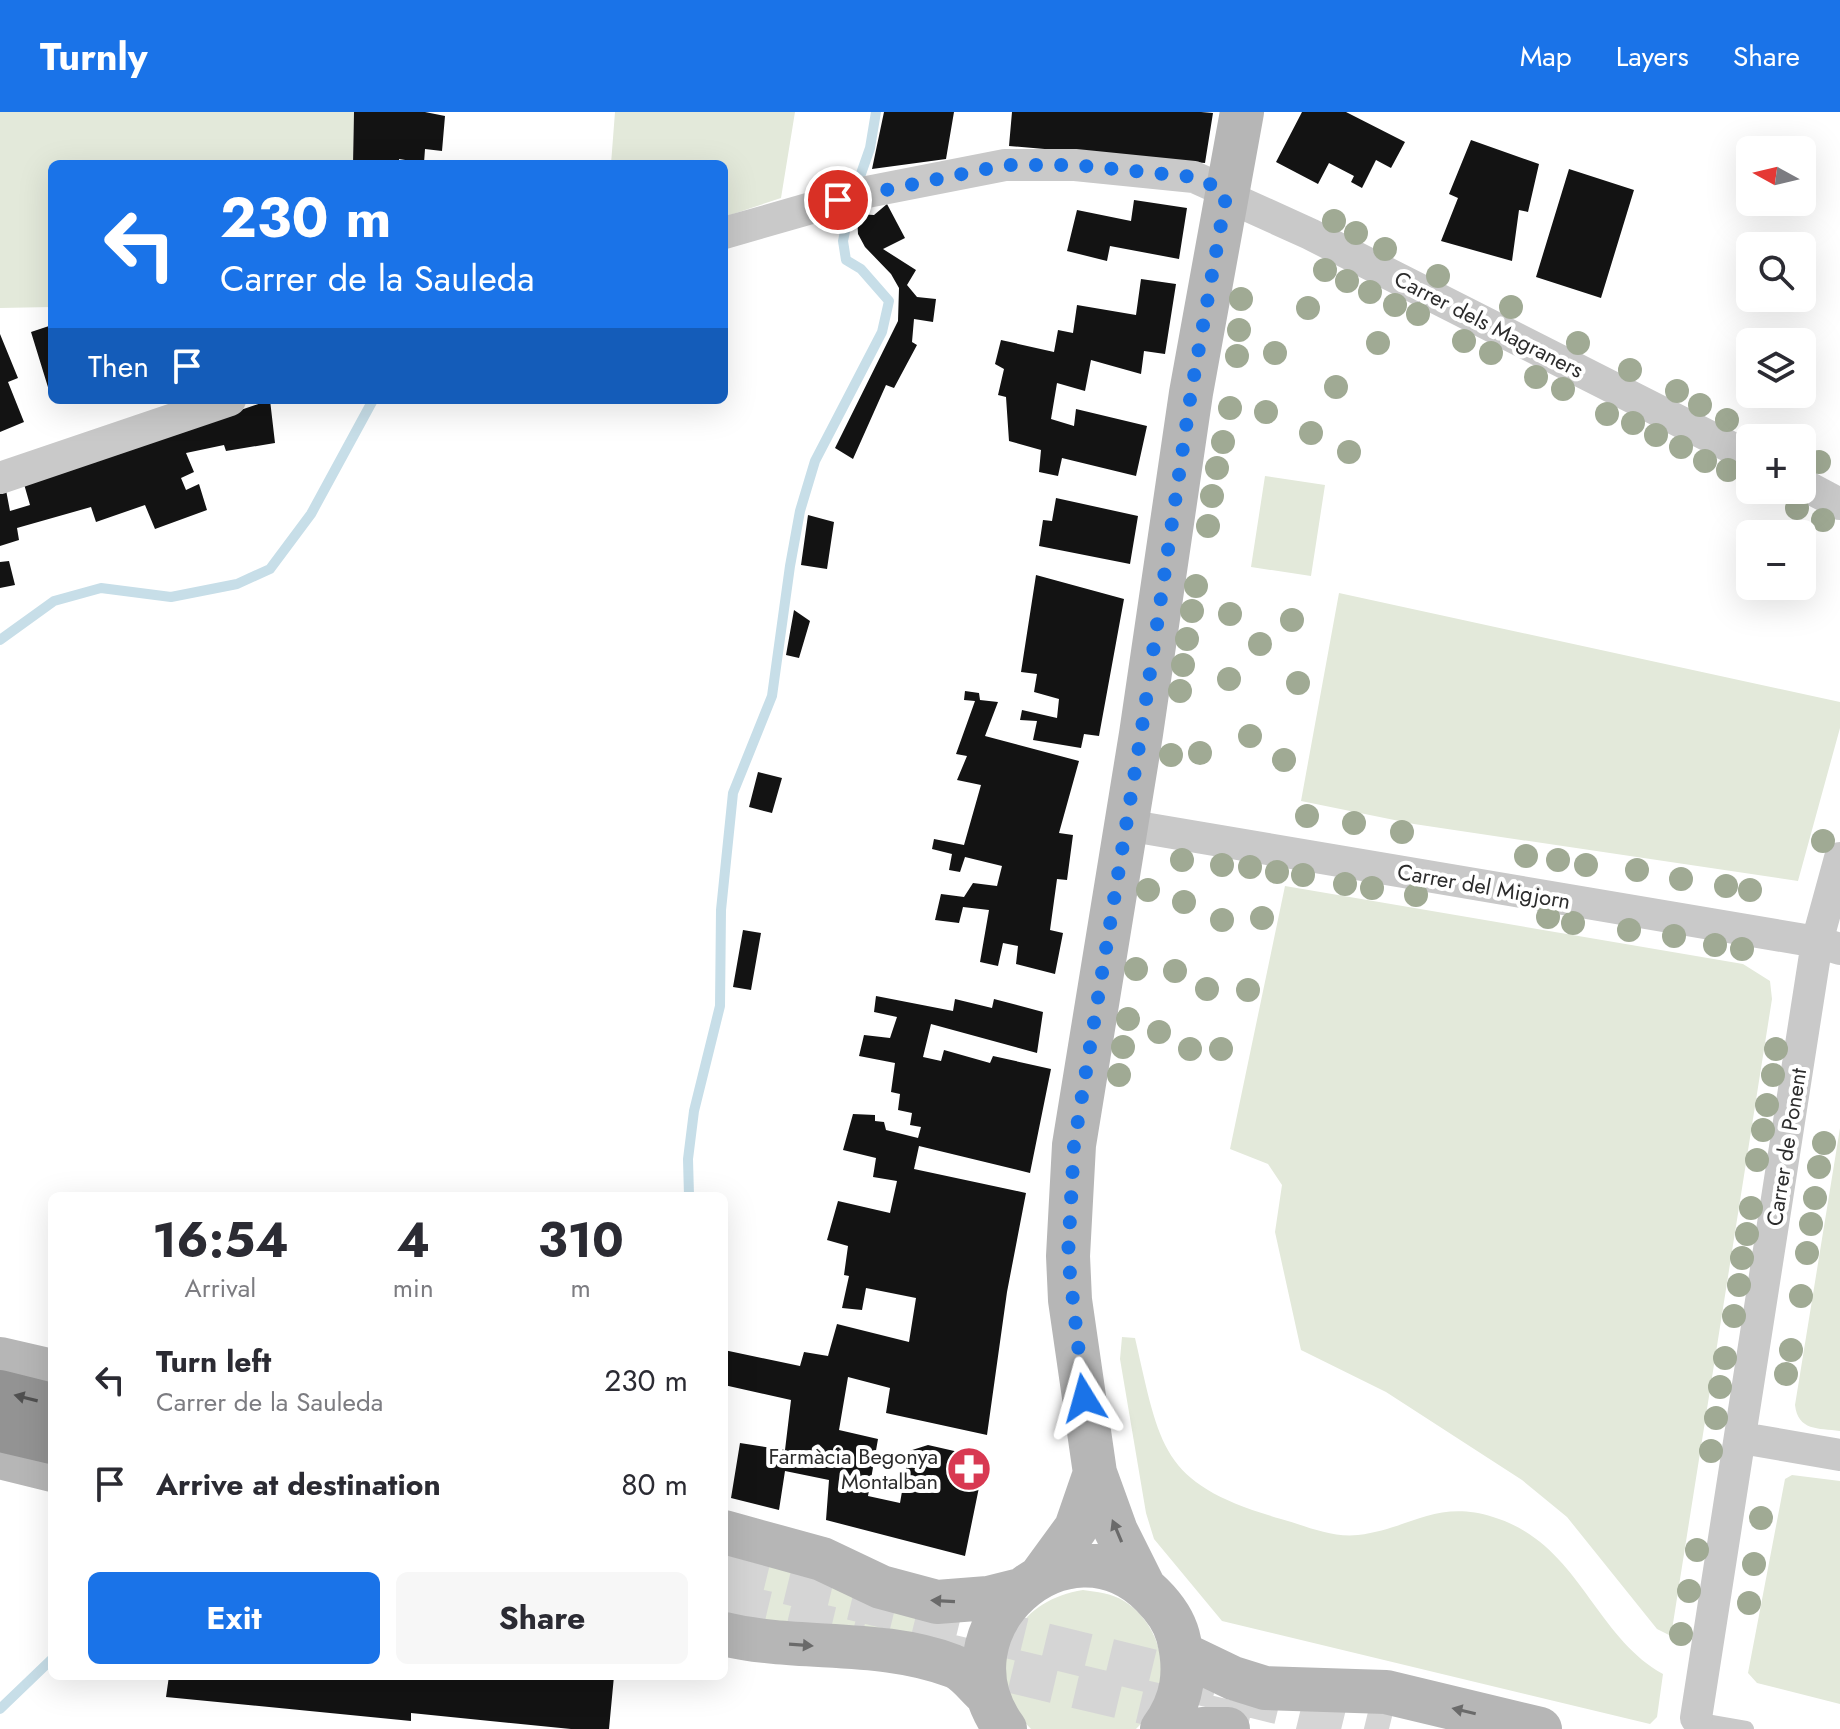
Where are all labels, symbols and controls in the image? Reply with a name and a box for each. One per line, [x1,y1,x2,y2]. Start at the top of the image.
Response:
text: Turnly [40,29,148,84]
text: Map [1520,36,1572,77]
text: Layers [1616,36,1689,77]
text: Share [1733,36,1800,77]
north arrow [1736,136,1816,216]
map controls [1736,136,1816,600]
pin [804,166,872,234]
text: 230 m [220,177,391,258]
icon: arrive [816,178,860,222]
icon: left [88,192,192,296]
button: search [1736,232,1816,312]
text: Carrer de la Sauleda [220,252,535,304]
street label: Carrer dels Magraners [1389,262,1589,386]
button: layers [1736,328,1816,408]
icon: arrive [165,344,209,388]
text: Then [88,345,149,388]
button: + [1736,424,1816,504]
button: − [1736,520,1816,600]
street label: Carrer del Migjorn [1395,855,1573,917]
street label: Carrer de Ponent [1758,1065,1814,1228]
text: 16:54 [152,1206,289,1275]
text: 4 [396,1206,430,1275]
text: 310 [538,1206,624,1275]
text: Arrival [185,1269,256,1307]
text: min [393,1269,434,1307]
text: m [571,1269,591,1307]
text: Turn left [156,1340,271,1383]
position arrow [1042,1356,1126,1440]
icon: left [88,1358,132,1402]
text: 230 m [604,1359,688,1402]
text: Carrer de la Sauleda [156,1383,383,1421]
one-way arrow [13,1392,38,1404]
place label: Farmàcia Begonya Montalban [768,1440,938,1497]
pharmacy icon: Farmàcia Begonya Montalban [945,1445,993,1493]
icon: arrive [88,1462,132,1506]
text: Arrive at destination [156,1463,441,1506]
text: 80 m [621,1463,688,1506]
one-way arrow [1110,1520,1124,1543]
button: Exit [88,1572,380,1664]
button: Share [396,1572,688,1664]
one-way arrow [930,1594,955,1607]
one-way arrow [789,1639,814,1652]
one-way arrow [1452,1704,1477,1717]

